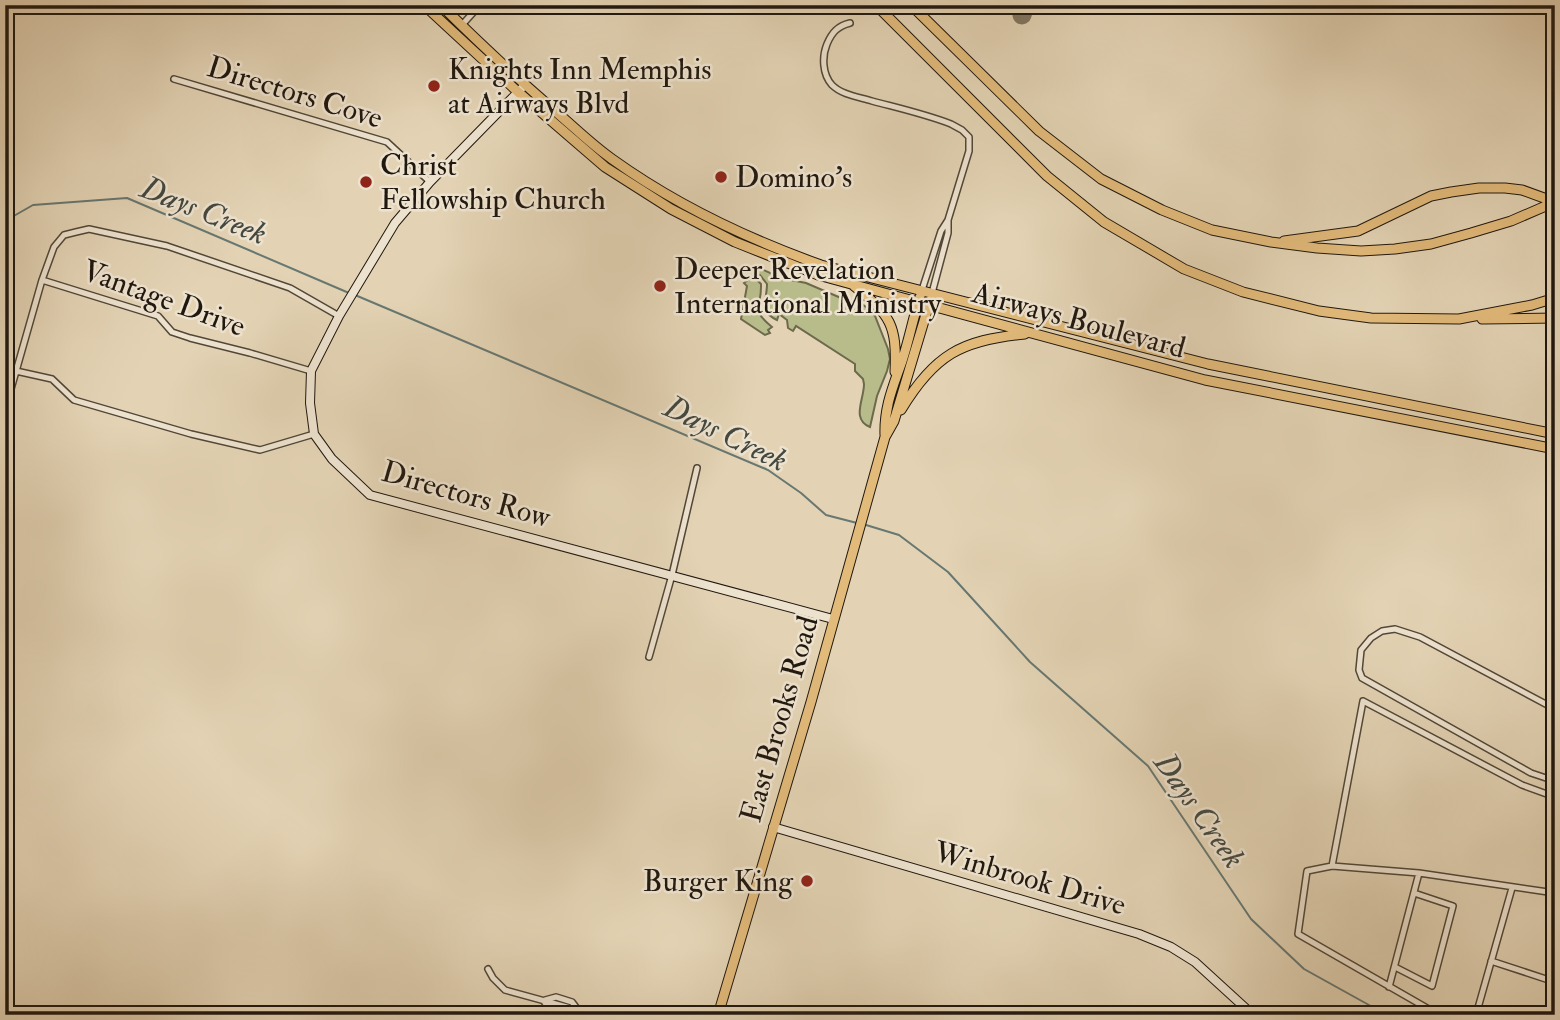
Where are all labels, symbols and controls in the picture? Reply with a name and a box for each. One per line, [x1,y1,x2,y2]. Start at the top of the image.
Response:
street label: Directors Cove [203,48,387,137]
place label: Knights Inn Memphis at Airways Blvd [448,51,712,122]
marker: Knights Inn Memphis at Airways Blvd [426,78,442,94]
place label: Christ Fellowship Church [380,147,606,218]
place label: Domino's [735,159,852,196]
water label: Days Creek [134,167,273,254]
marker: Domino's [713,169,729,185]
marker: Christ Fellowship Church [358,174,374,190]
place label: Deeper Revelation International Ministry [674,251,942,322]
street label: Vantage Drive [77,252,250,345]
street label: Airways Boulevard [967,274,1190,367]
marker: Deeper Revelation International Ministry [652,278,668,294]
water label: Days Creek [656,386,794,481]
street label: Directors Row [377,453,555,536]
street label: East Brooks Road [732,611,827,827]
water label: Days Creek [1144,744,1254,876]
street label: Winbrook Drive [929,833,1130,924]
place label: Burger King [643,863,794,900]
marker: Burger King [799,873,815,889]

